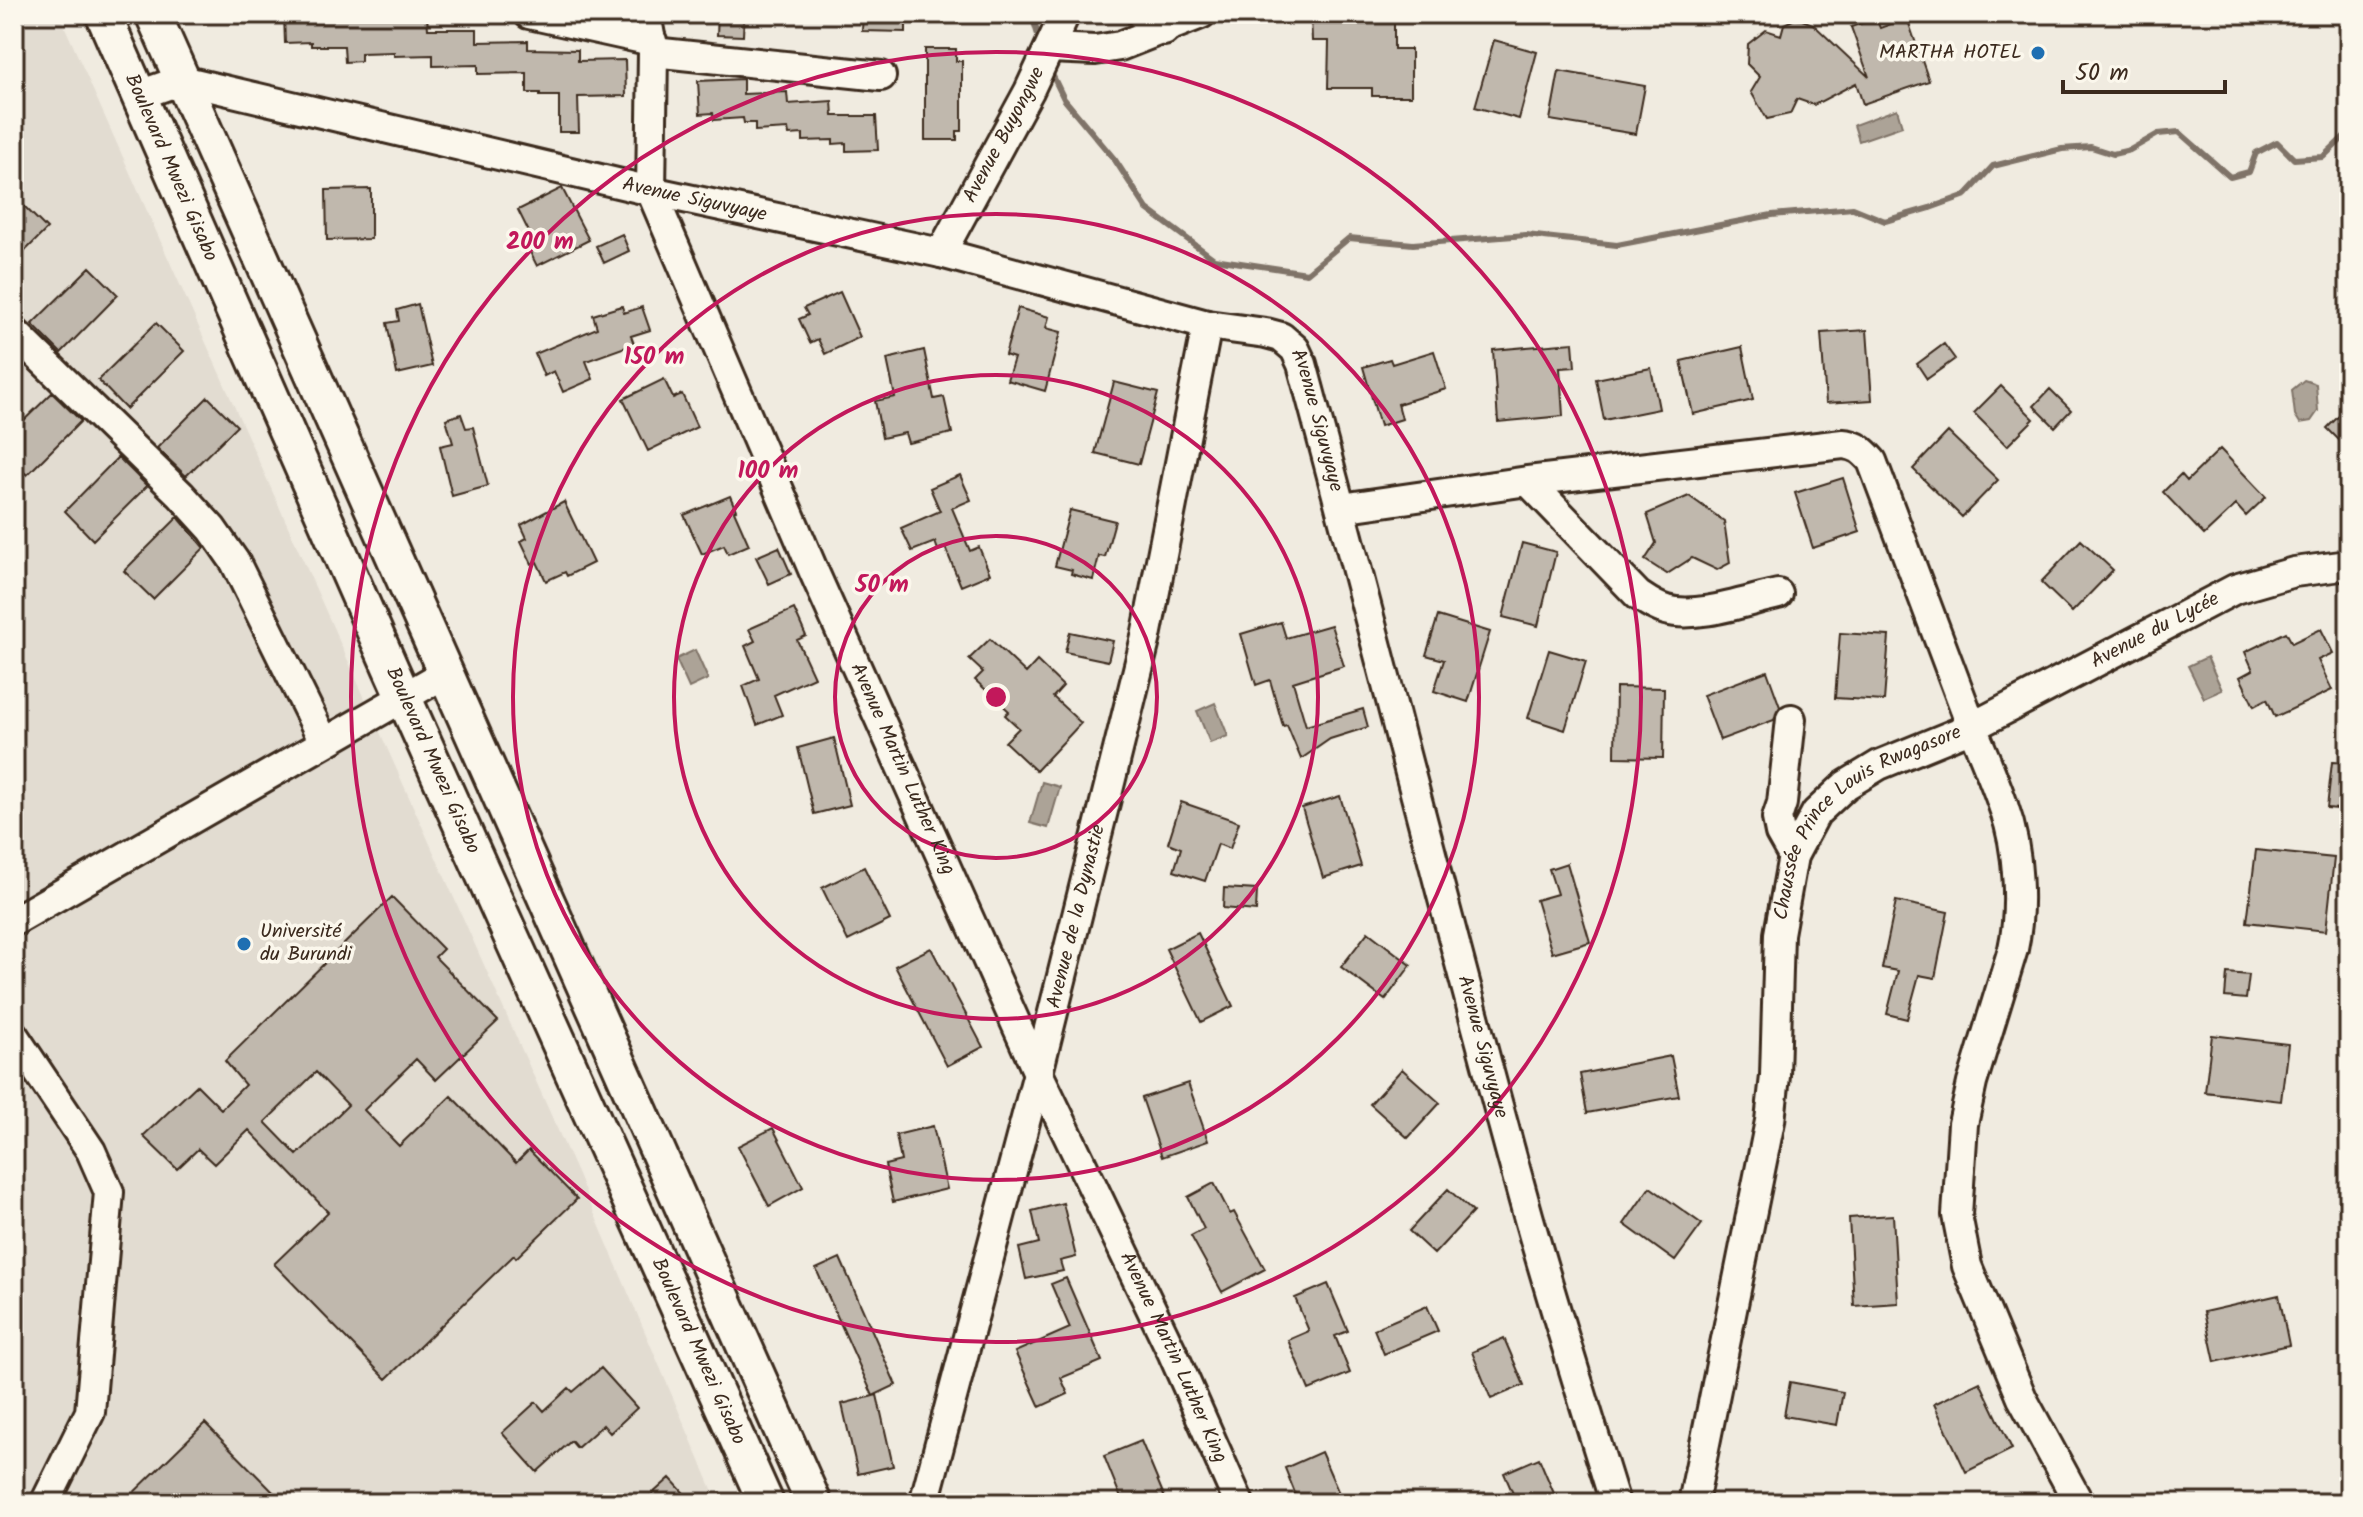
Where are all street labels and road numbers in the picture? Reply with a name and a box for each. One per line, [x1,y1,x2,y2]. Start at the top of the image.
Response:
street label: Avenue Buyongwe [955,62,1054,209]
street label: Boulevard Mwezi Gisabo [115,69,226,267]
street label: Avenue Siguvyaye [619,169,770,231]
street label: Avenue Siguvyaye [1281,343,1352,495]
street label: Avenue du Lycée [2085,584,2225,678]
street label: Avenue Martin Luther King [841,658,964,880]
street label: Boulevard Mwezi Gisabo [376,662,488,859]
street label: Chaussée Prince Louis Rwagasore [1766,717,1966,923]
street label: Avenue de la Dynastie [1039,821,1115,1012]
street label: Avenue Siguvyaye [1448,972,1517,1122]
street label: Avenue Martin Luther King [1110,1247,1235,1468]
street label: Boulevard Mwezi Gisabo [642,1253,754,1450]

